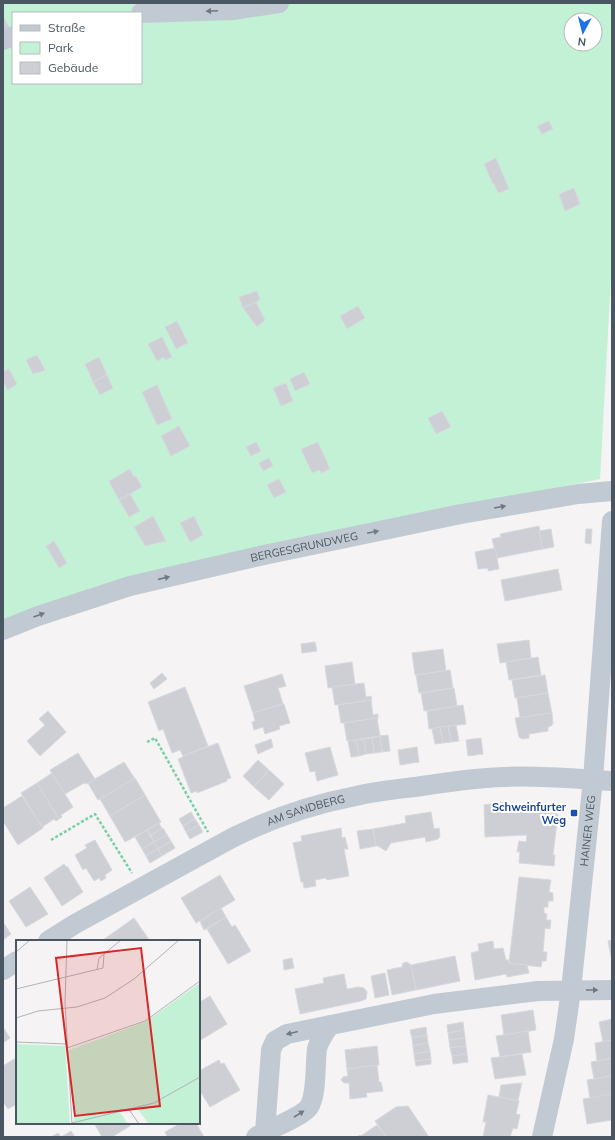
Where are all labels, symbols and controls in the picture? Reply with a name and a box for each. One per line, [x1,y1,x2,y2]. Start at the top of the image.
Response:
one-way arrow [206,7,218,14]
legend [12,12,142,84]
north arrow [563,12,603,52]
text: Straße [48,20,85,35]
text: N [577,34,587,49]
text: Park [48,40,74,55]
text: Gebäude [48,60,98,75]
one-way arrow [494,504,506,510]
street label: BERGESGRUNDWEG [249,529,359,565]
one-way arrow [366,529,379,535]
one-way arrow [158,575,170,581]
one-way arrow [34,612,46,618]
street label: AM SANDBERG [264,791,346,829]
street label: HAINER WEG [577,795,598,867]
place label: Schweinfurter Weg [492,800,567,827]
marker: Schweinfurter Weg [569,808,579,818]
inset map [16,940,200,1124]
one-way arrow [586,987,599,993]
one-way arrow [286,1030,298,1036]
one-way arrow [294,1110,304,1118]

